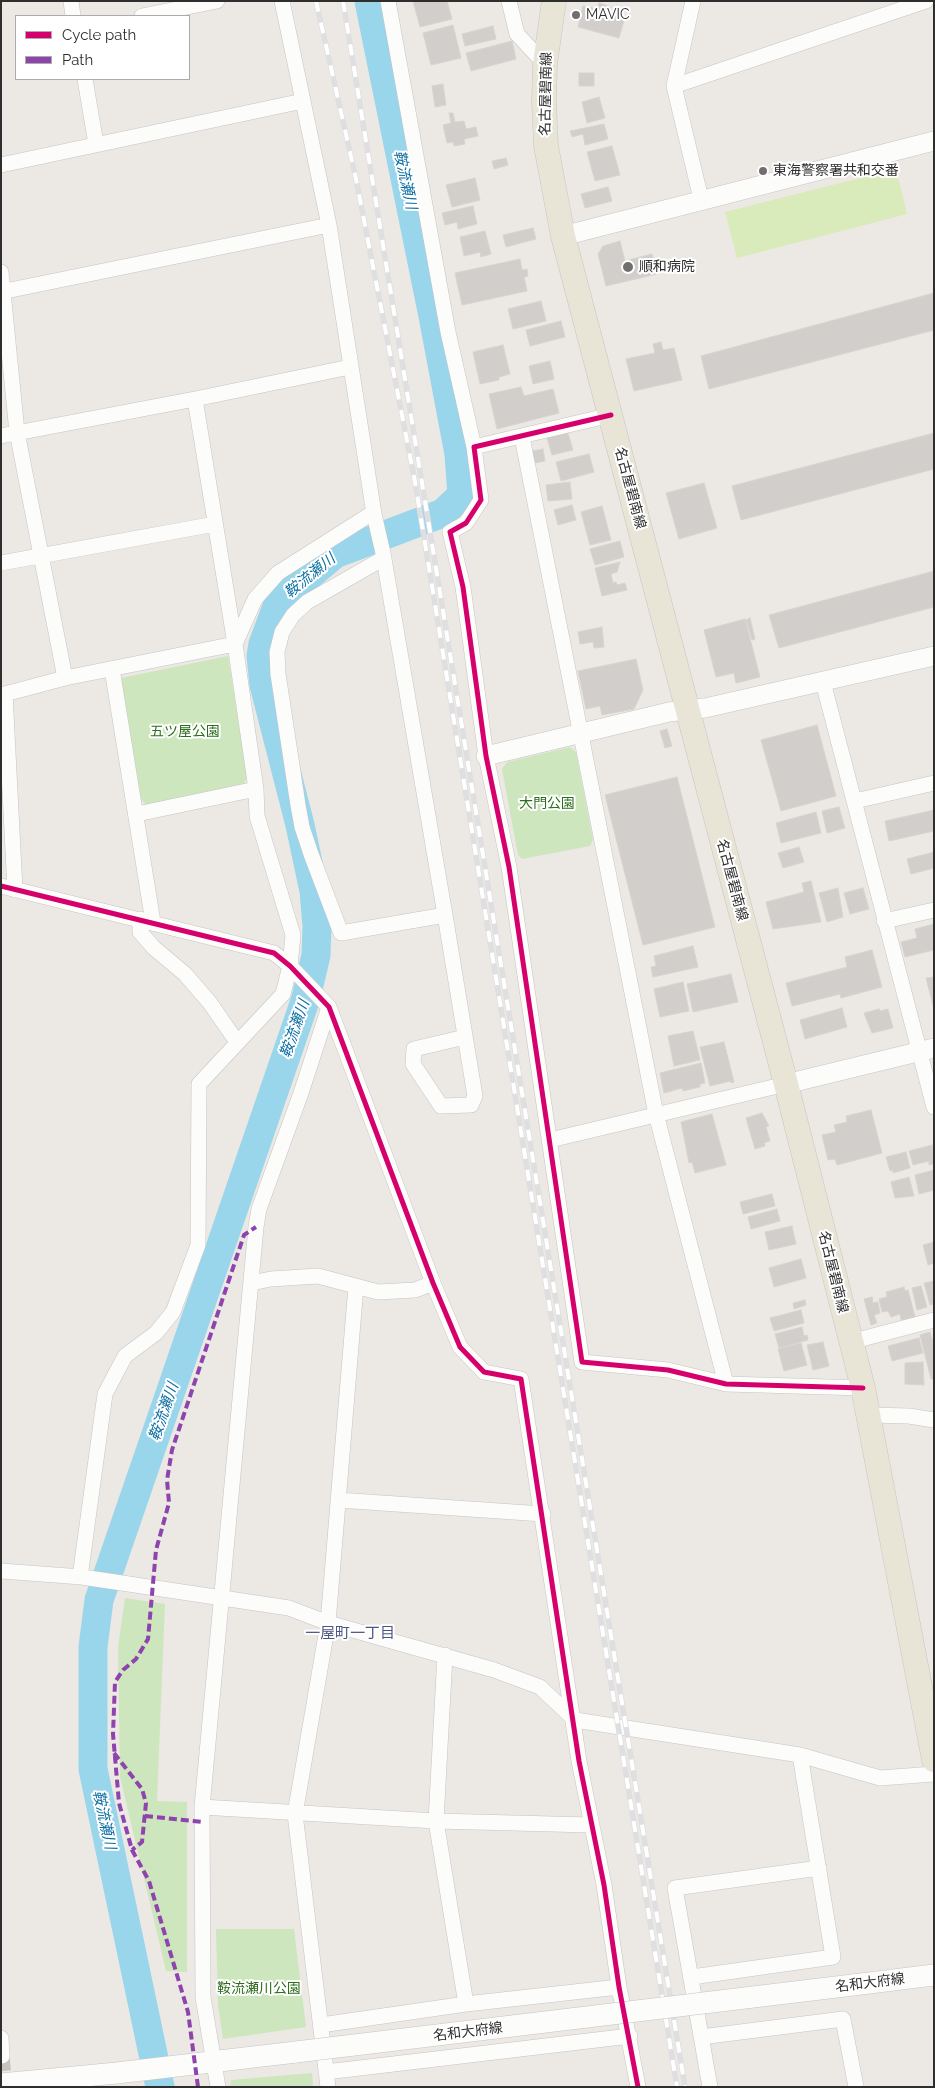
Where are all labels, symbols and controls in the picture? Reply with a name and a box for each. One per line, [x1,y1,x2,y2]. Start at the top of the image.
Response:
place label: MAVIC [586,7,629,23]
marker: MAVIC [570,9,582,21]
legend [15,15,190,80]
text: Cycle path [62,26,136,44]
text: Path [62,51,93,69]
street label: 名古屋碧南線 [537,52,555,136]
water label: 鞍流瀬川 [390,149,420,211]
place label: 東海警察署共和交番 [773,163,899,179]
marker: 東海警察署共和交番 [757,165,769,177]
place label: 順和病院 [639,259,695,275]
marker: 順和病院 [621,260,635,274]
street label: 名古屋碧南線 [611,445,649,531]
water label: 鞍流瀬川 [281,550,339,602]
park label: 五ツ屋公園 [150,724,220,740]
park label: 大門公園 [519,796,575,812]
street label: 名古屋碧南線 [713,837,751,923]
water label: 鞍流瀬川 [277,998,313,1060]
street label: 名古屋碧南線 [815,1229,851,1315]
water label: 鞍流瀬川 [146,1381,182,1443]
district label: 一屋町一丁目 [305,1624,395,1642]
water label: 鞍流瀬川 [89,1789,119,1851]
street label: 名和大府線 [834,1970,906,1996]
park label: 鞍流瀬川公園 [217,1981,301,1997]
street label: 名和大府線 [432,2019,504,2045]

